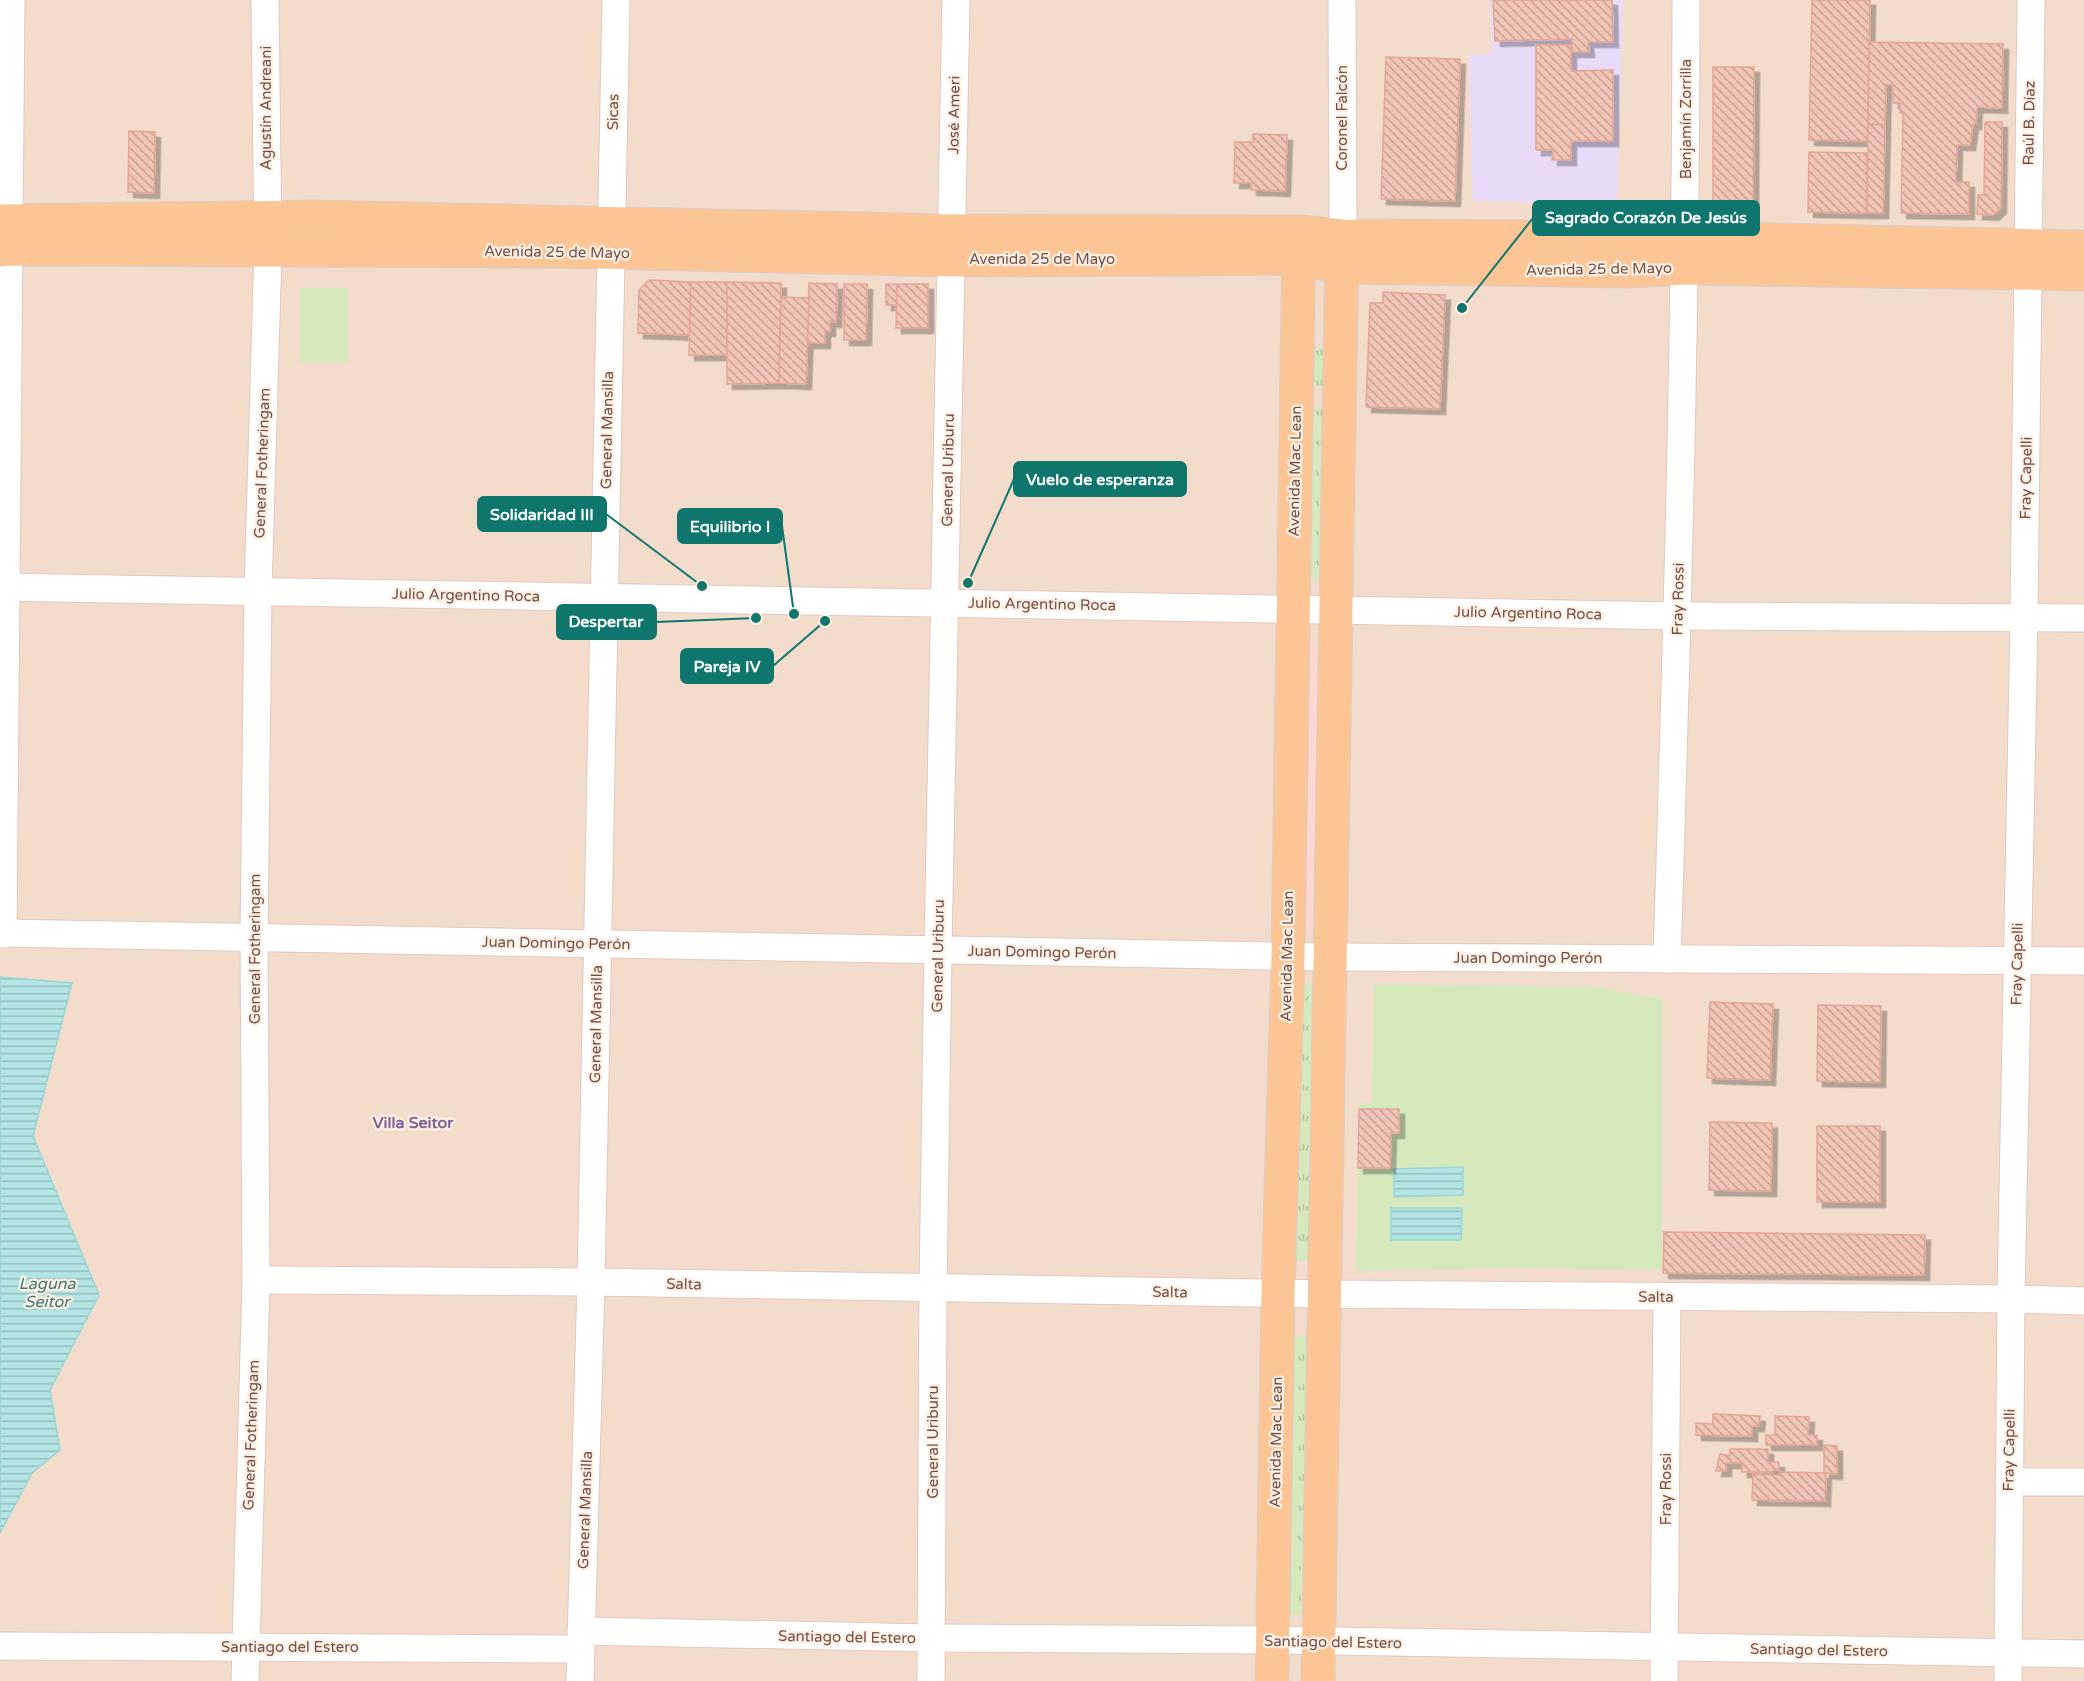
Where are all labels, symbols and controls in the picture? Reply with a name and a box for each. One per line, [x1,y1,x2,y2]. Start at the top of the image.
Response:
street label: Agustín Andreani [257,46,275,170]
street label: Benjamín Zorrilla [1677,59,1695,179]
street label: Coronel Falcón [1333,65,1351,171]
street label: José Ameri [944,76,964,154]
street label: Raúl B. Díaz [2019,80,2039,166]
street label: Sicas [604,94,622,130]
callout: Sagrado Corazón De Jesús [1533,201,1759,235]
text: Sagrado Corazón De Jesús [1545,208,1747,228]
street label: Avenida 25 de Mayo [484,242,630,262]
street label: Avenida 25 de Mayo [969,250,1115,268]
street label: Avenida 25 de Mayo [1526,259,1672,279]
street label: General Mansilla [597,371,617,489]
street label: General Fotheringam [250,387,274,539]
street label: Avenida Mac Lean [1285,405,1305,537]
street label: General Uriburu [938,413,958,527]
street label: Fray Capelli [2016,436,2036,520]
callout: Vuelo de esperanza [1014,462,1186,496]
text: Vuelo de esperanza [1026,470,1174,490]
callout: Solidaridad III [478,497,606,531]
text: Solidaridad III [490,505,594,525]
callout: Equilibrio I [678,509,782,543]
text: Equilibrio I [690,517,770,537]
street label: Fray Rossi [1668,563,1688,635]
street label: Julio Argentino Roca [392,585,540,605]
street label: Julio Argentino Roca [968,594,1116,614]
street label: Julio Argentino Roca [1454,603,1602,623]
callout: Despertar [557,605,656,639]
text: Despertar [569,612,644,632]
callout: Pareja IV [681,649,773,683]
text: Pareja IV [693,657,761,677]
street label: General Fotheringam [246,874,264,1024]
street label: Avenida Mac Lean [1277,890,1297,1022]
street label: General Uriburu [928,899,948,1013]
street label: Fray Capelli [2007,922,2027,1006]
street label: Juan Domingo Perón [481,933,631,953]
street label: Juan Domingo Perón [967,942,1117,962]
street label: Juan Domingo Perón [1454,949,1602,967]
street label: General Mansilla [586,965,606,1083]
district label: Villa Seitor [373,1113,454,1133]
water label: Laguna Seitor [19,1274,76,1312]
street label: Salta [666,1275,702,1293]
street label: Salta [1152,1283,1188,1301]
street label: Salta [1638,1288,1674,1306]
street label: General Fotheringam [239,1359,263,1511]
street label: Avenida Mac Lean [1266,1376,1286,1508]
street label: General Uriburu [924,1385,942,1499]
street label: Fray Capelli [1999,1408,2019,1492]
street label: General Mansilla [574,1451,596,1569]
street label: Fray Rossi [1657,1453,1675,1525]
street label: Santiago del Estero [778,1627,916,1647]
street label: Santiago del Estero [1264,1632,1402,1652]
street label: Santiago del Estero [221,1638,359,1656]
street label: Santiago del Estero [1750,1640,1888,1660]

